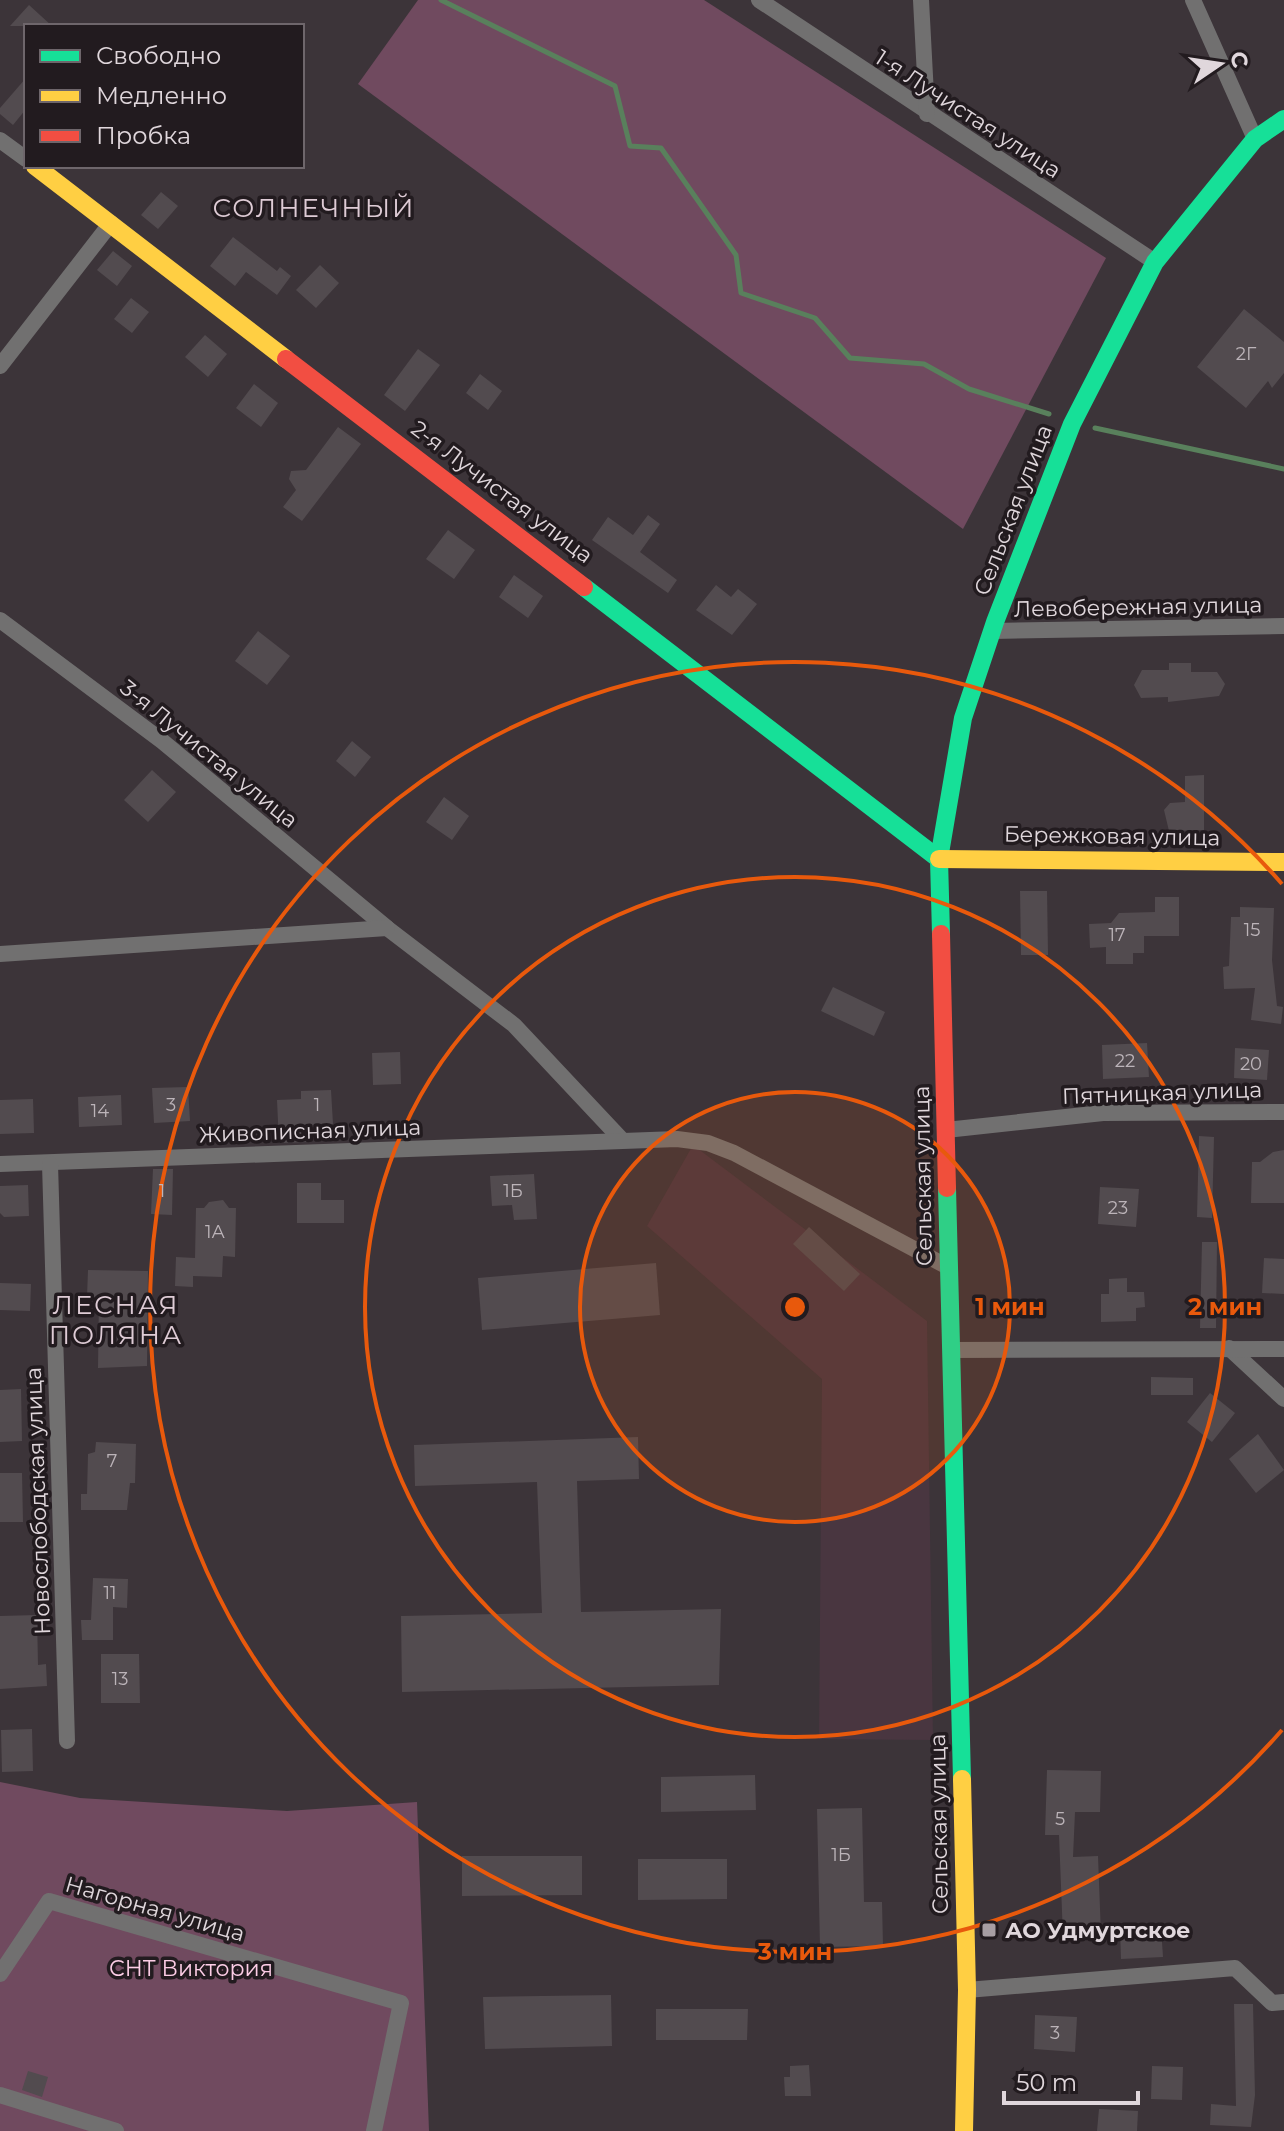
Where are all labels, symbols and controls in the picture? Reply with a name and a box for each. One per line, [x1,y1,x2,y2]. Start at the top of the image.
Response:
legend [24,24,304,168]
north arrow [1180,24,1260,104]
text: Свободно [96,41,221,70]
street label: 1-я Лучистая улица [870,44,1066,184]
text: С [1224,49,1254,70]
text: Медленно [96,81,227,110]
text: Пробка [96,121,191,150]
district label: СОЛНЕЧНЫЙ [213,192,416,224]
house number: 2Г [1236,343,1257,365]
street label: 2-я Лучистая улица [406,415,598,569]
street label: Сельская улица [968,421,1058,599]
street label: Левобережная улица [1014,591,1262,623]
street label: 3-я Лучистая улица [115,674,303,834]
street label: Бережковая улица [1004,821,1220,851]
house number: 15 [1244,919,1260,941]
house number: 17 [1108,924,1126,946]
house number: 22 [1115,1050,1135,1072]
house number: 20 [1240,1053,1262,1075]
street label: Пятницкая улица [1062,1076,1262,1110]
street label: Сельская улица [908,1086,938,1266]
house number: 3 [166,1094,176,1116]
house number: 1 [314,1094,320,1116]
house number: 14 [91,1100,109,1122]
street label: Живописная улица [198,1114,422,1148]
house number: 1 [159,1180,165,1202]
house number: 1Б [503,1180,523,1202]
house number: 23 [1108,1197,1128,1219]
house number: 1А [205,1221,226,1243]
district label: ЛЕСНАЯ ПОЛЯНА [49,1289,183,1351]
text: 1 мин [975,1292,1045,1321]
text: 2 мин [1188,1292,1262,1321]
centre of rings [781,1293,809,1321]
street label: Новослободская улица [20,1367,56,1635]
house number: 7 [107,1450,117,1472]
house number: 11 [104,1582,117,1604]
house number: 13 [112,1668,128,1690]
street label: Сельская улица [924,1734,954,1914]
house number: 5 [1055,1808,1065,1830]
house number: 1Б [831,1844,851,1866]
street label: Нагорная улица [62,1870,248,1948]
place label: АО Удмуртское [1005,1917,1190,1944]
marker: АО Удмуртское [980,1921,998,1939]
text: 3 мин [757,1937,832,1966]
park label: СНТ Виктория [109,1955,273,1982]
house number: 3 [1050,2022,1060,2044]
scale bar [1004,2055,1138,2105]
text: 50 m [1016,2068,1077,2097]

